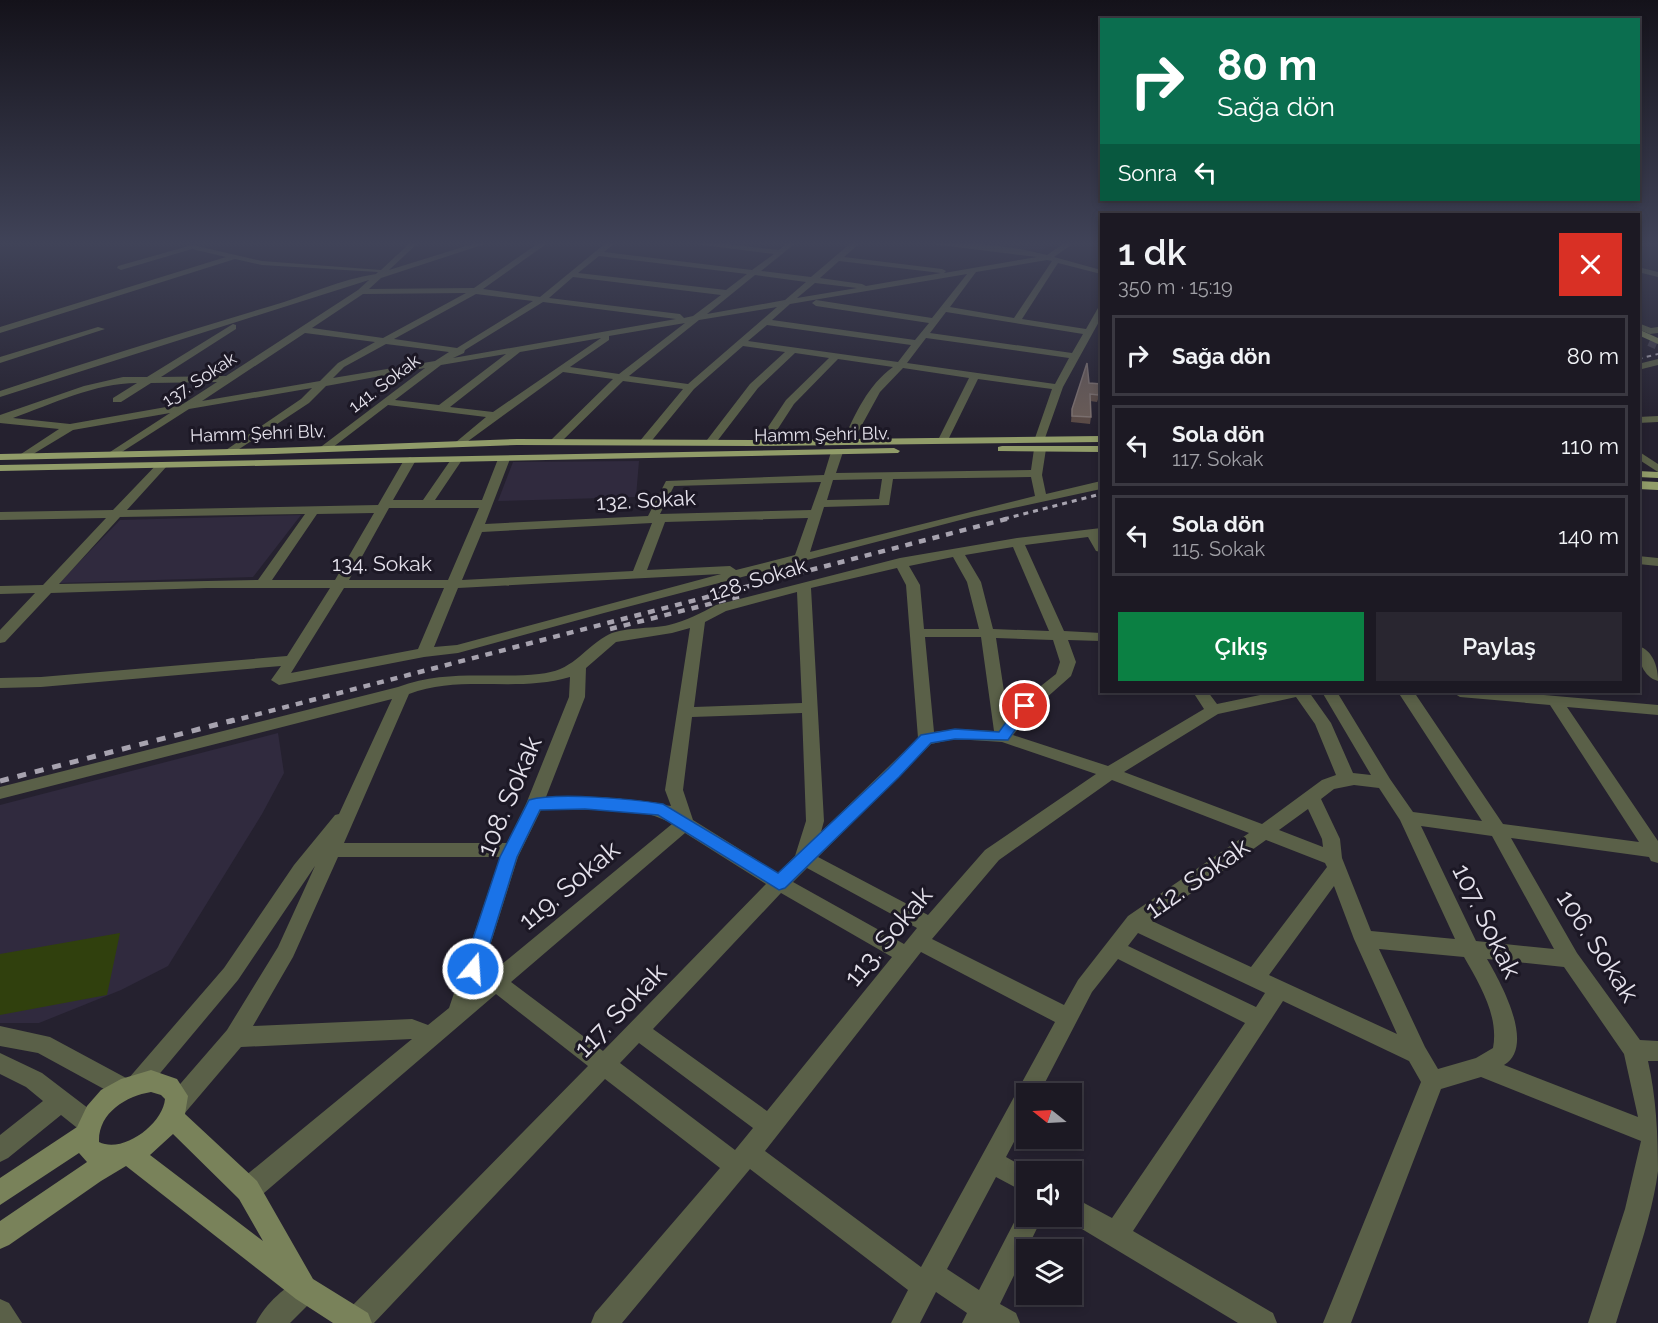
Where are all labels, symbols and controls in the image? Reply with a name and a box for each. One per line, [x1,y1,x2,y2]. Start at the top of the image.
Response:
text: 80 m [1217,41,1317,90]
icon: right [1118,42,1196,120]
text: Sağa dön [1217,91,1335,122]
icon: left [1189,156,1222,189]
text: Sonra [1118,160,1177,186]
text: 1 dk [1118,231,1187,273]
button: close [1559,233,1622,296]
text: 350 m · 15:19 [1118,275,1233,299]
icon: right [1121,339,1154,372]
text: Sağa dön [1172,343,1271,369]
text: 80 m [1567,343,1619,369]
street label: 137. Sokak [158,347,240,411]
street label: 141. Sokak [344,349,424,417]
street label: Hamm Şehri Blv. [190,420,326,446]
text: Sola dön [1172,421,1265,447]
street label: Hamm Şehri Blv. [754,422,890,446]
icon: left [1121,429,1154,462]
text: 110 m [1561,433,1619,459]
text: 117. Sokak [1172,447,1263,471]
street label: 132. Sokak [596,485,696,515]
text: Sola dön [1172,511,1265,537]
icon: left [1121,519,1154,552]
text: 140 m [1558,523,1619,549]
text: 115. Sokak [1172,537,1265,561]
street label: 134. Sokak [332,551,432,576]
street label: 128. Sokak [706,552,810,606]
button: Çıkış [1118,612,1364,681]
button: Paylaş [1376,612,1622,681]
pin [999,680,1050,731]
icon: arrive [1008,689,1041,722]
street label: 108. Sokak [470,732,548,860]
street label: 112. Sokak [1139,831,1255,925]
street label: 119. Sokak [513,834,626,936]
street label: 107. Sokak [1446,859,1528,983]
street label: 113. Sokak [838,880,938,992]
street label: 106. Sokak [1551,884,1645,1008]
position arrow [441,937,505,1001]
street label: 117. Sokak [568,957,672,1063]
north arrow [1016,1083,1082,1149]
map controls [1016,1083,1082,1305]
button: sound [1016,1161,1082,1227]
button: layers [1016,1239,1082,1305]

